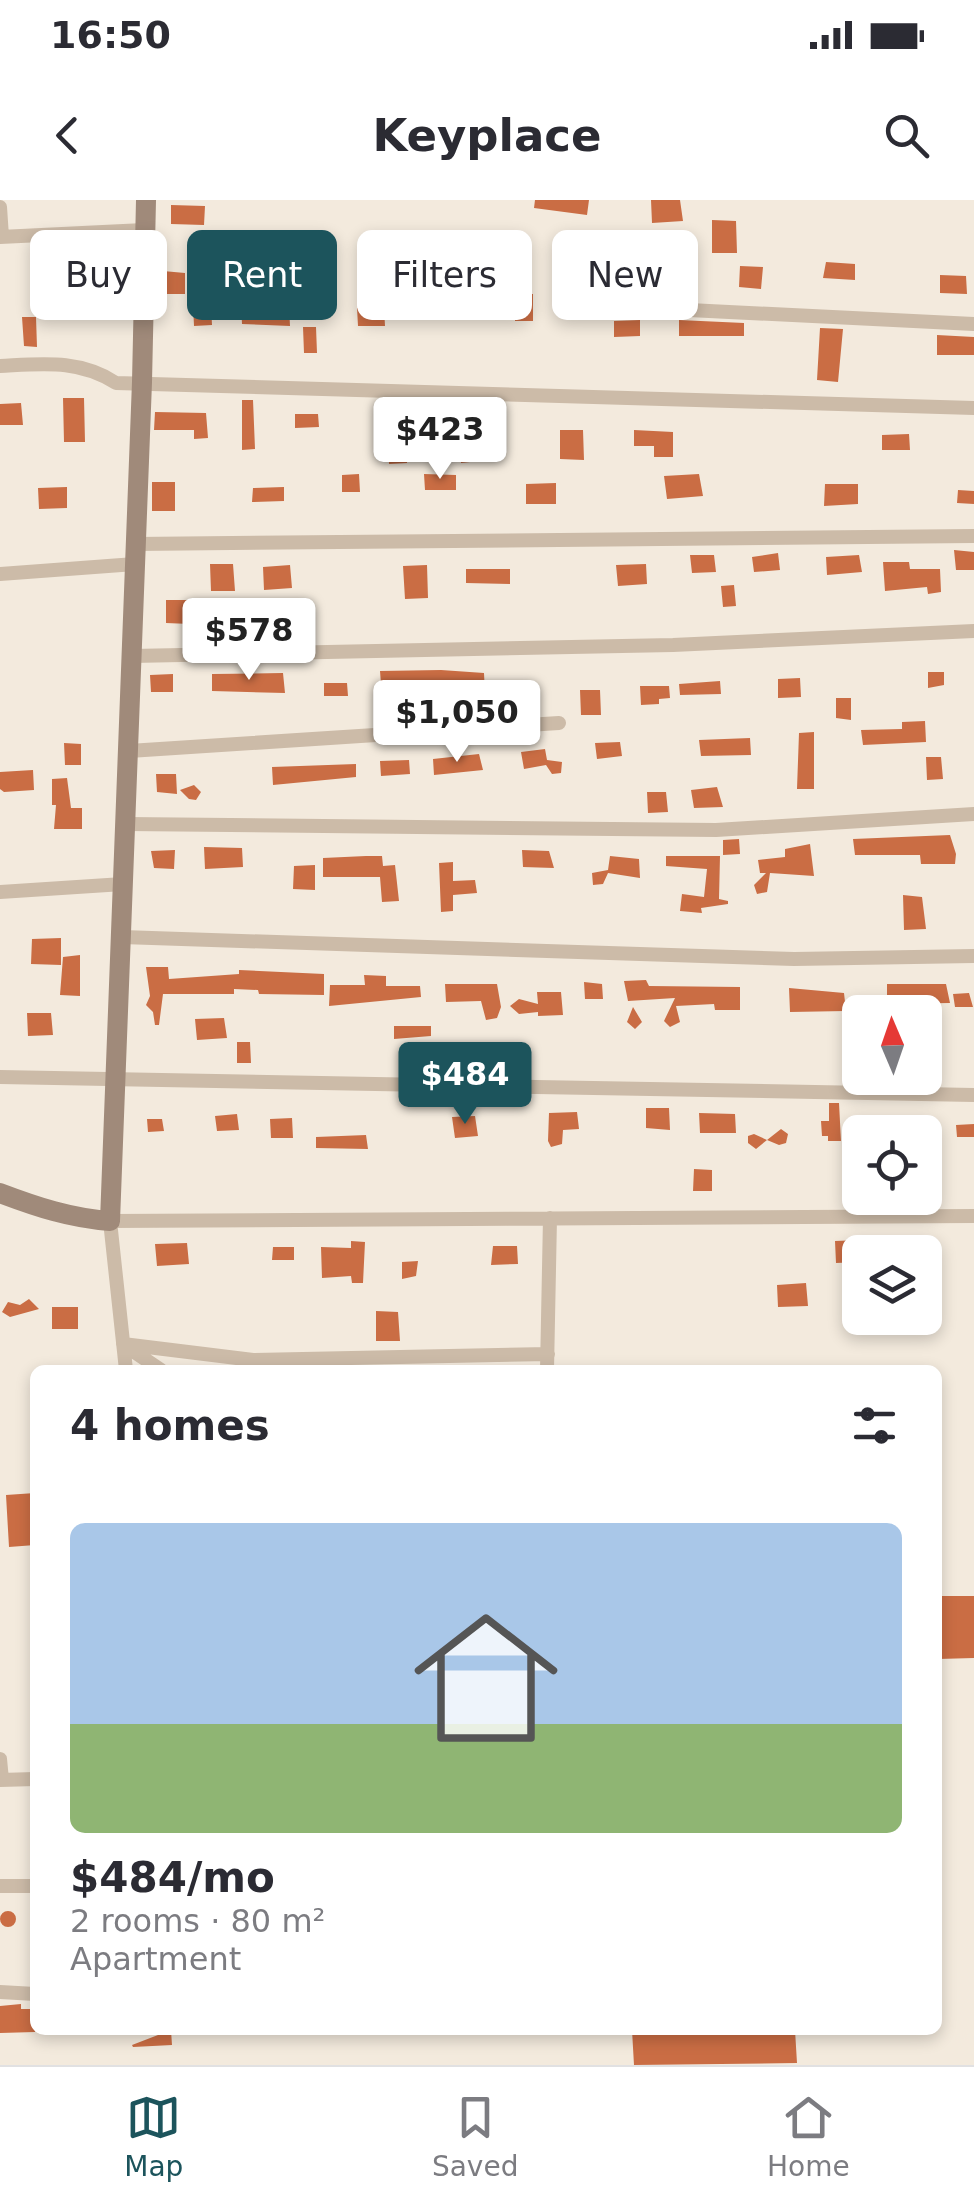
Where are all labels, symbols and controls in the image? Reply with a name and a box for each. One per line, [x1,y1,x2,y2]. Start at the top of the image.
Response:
text: 16:50 [50,13,171,57]
icon: back [40,108,95,163]
icon: search [879,108,934,163]
text: Keyplace [372,109,602,162]
chip: Buy [30,230,167,320]
chip: Rent [187,230,337,320]
chip: Filters [357,230,532,320]
chip: New [552,230,698,320]
pin: $423 [381,397,499,482]
text: $423 [395,410,485,448]
pin: $578 [190,598,308,683]
text: $578 [204,611,294,649]
pin: $1,050 [376,680,538,765]
text: $1,050 [395,693,519,731]
north arrow [842,995,942,1095]
map controls [842,995,942,1335]
pin: $484 [406,1042,524,1127]
text: $484 [420,1055,510,1093]
button: locate [842,1115,942,1215]
button: layers [842,1235,942,1335]
icon: filters [847,1398,902,1453]
text: 4 homes [70,1401,270,1450]
icon: home [396,1588,576,1768]
text: $484/mo [70,1853,275,1902]
text: 2 rooms · 80 m² [70,1902,325,1940]
text: Apartment [70,1940,241,1978]
tab: Map [124,2090,183,2183]
tab: Saved [432,2090,518,2183]
tab: Home [767,2090,850,2183]

